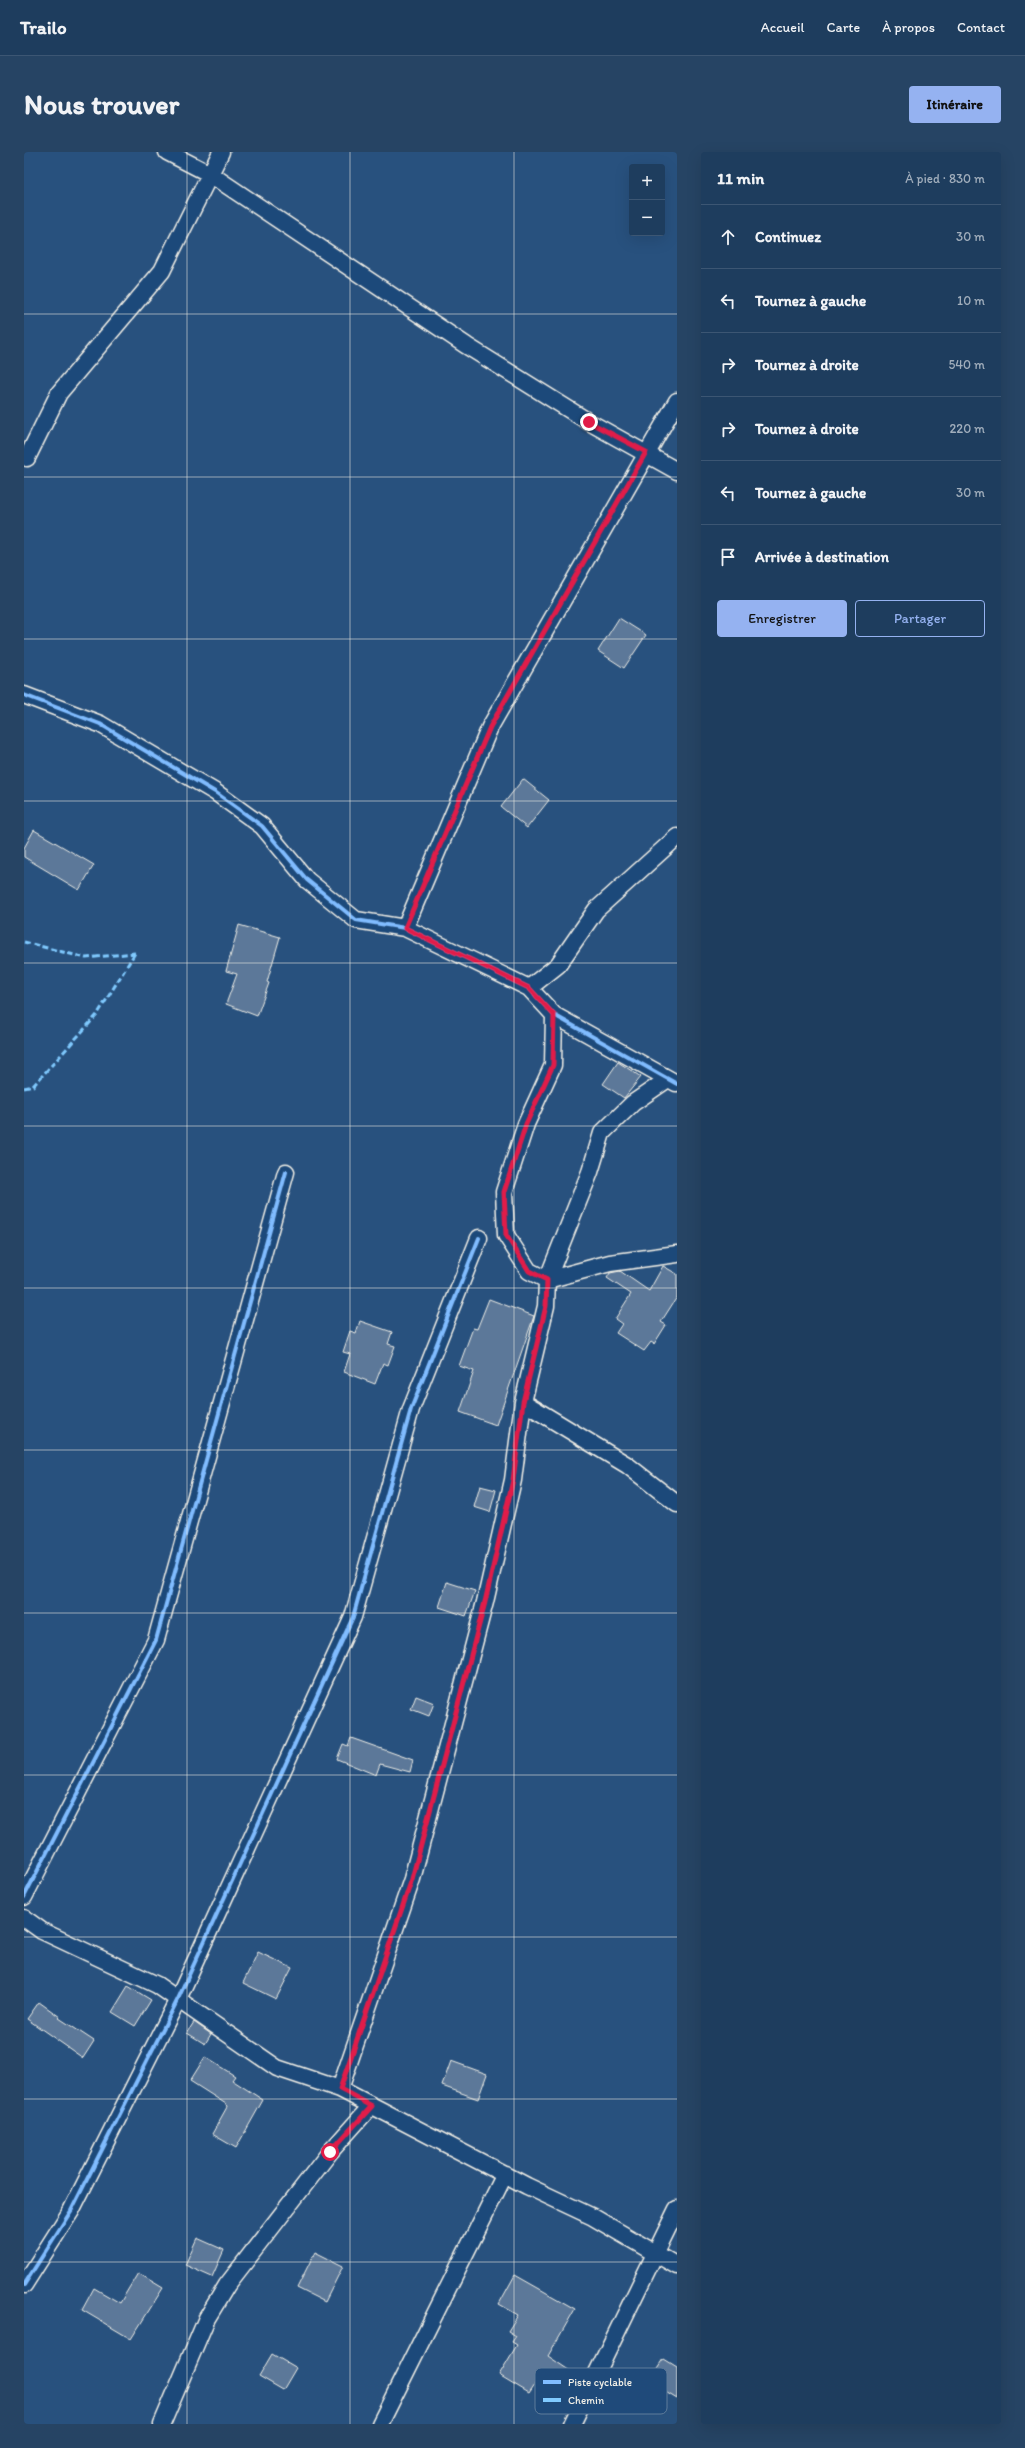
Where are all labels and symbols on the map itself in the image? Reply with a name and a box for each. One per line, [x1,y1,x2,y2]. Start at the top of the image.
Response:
route end [580,413,598,431]
route start [321,2143,339,2161]
legend [535,2368,667,2414]
text: Piste cyclable [568,2376,632,2389]
text: Chemin [568,2394,605,2407]

